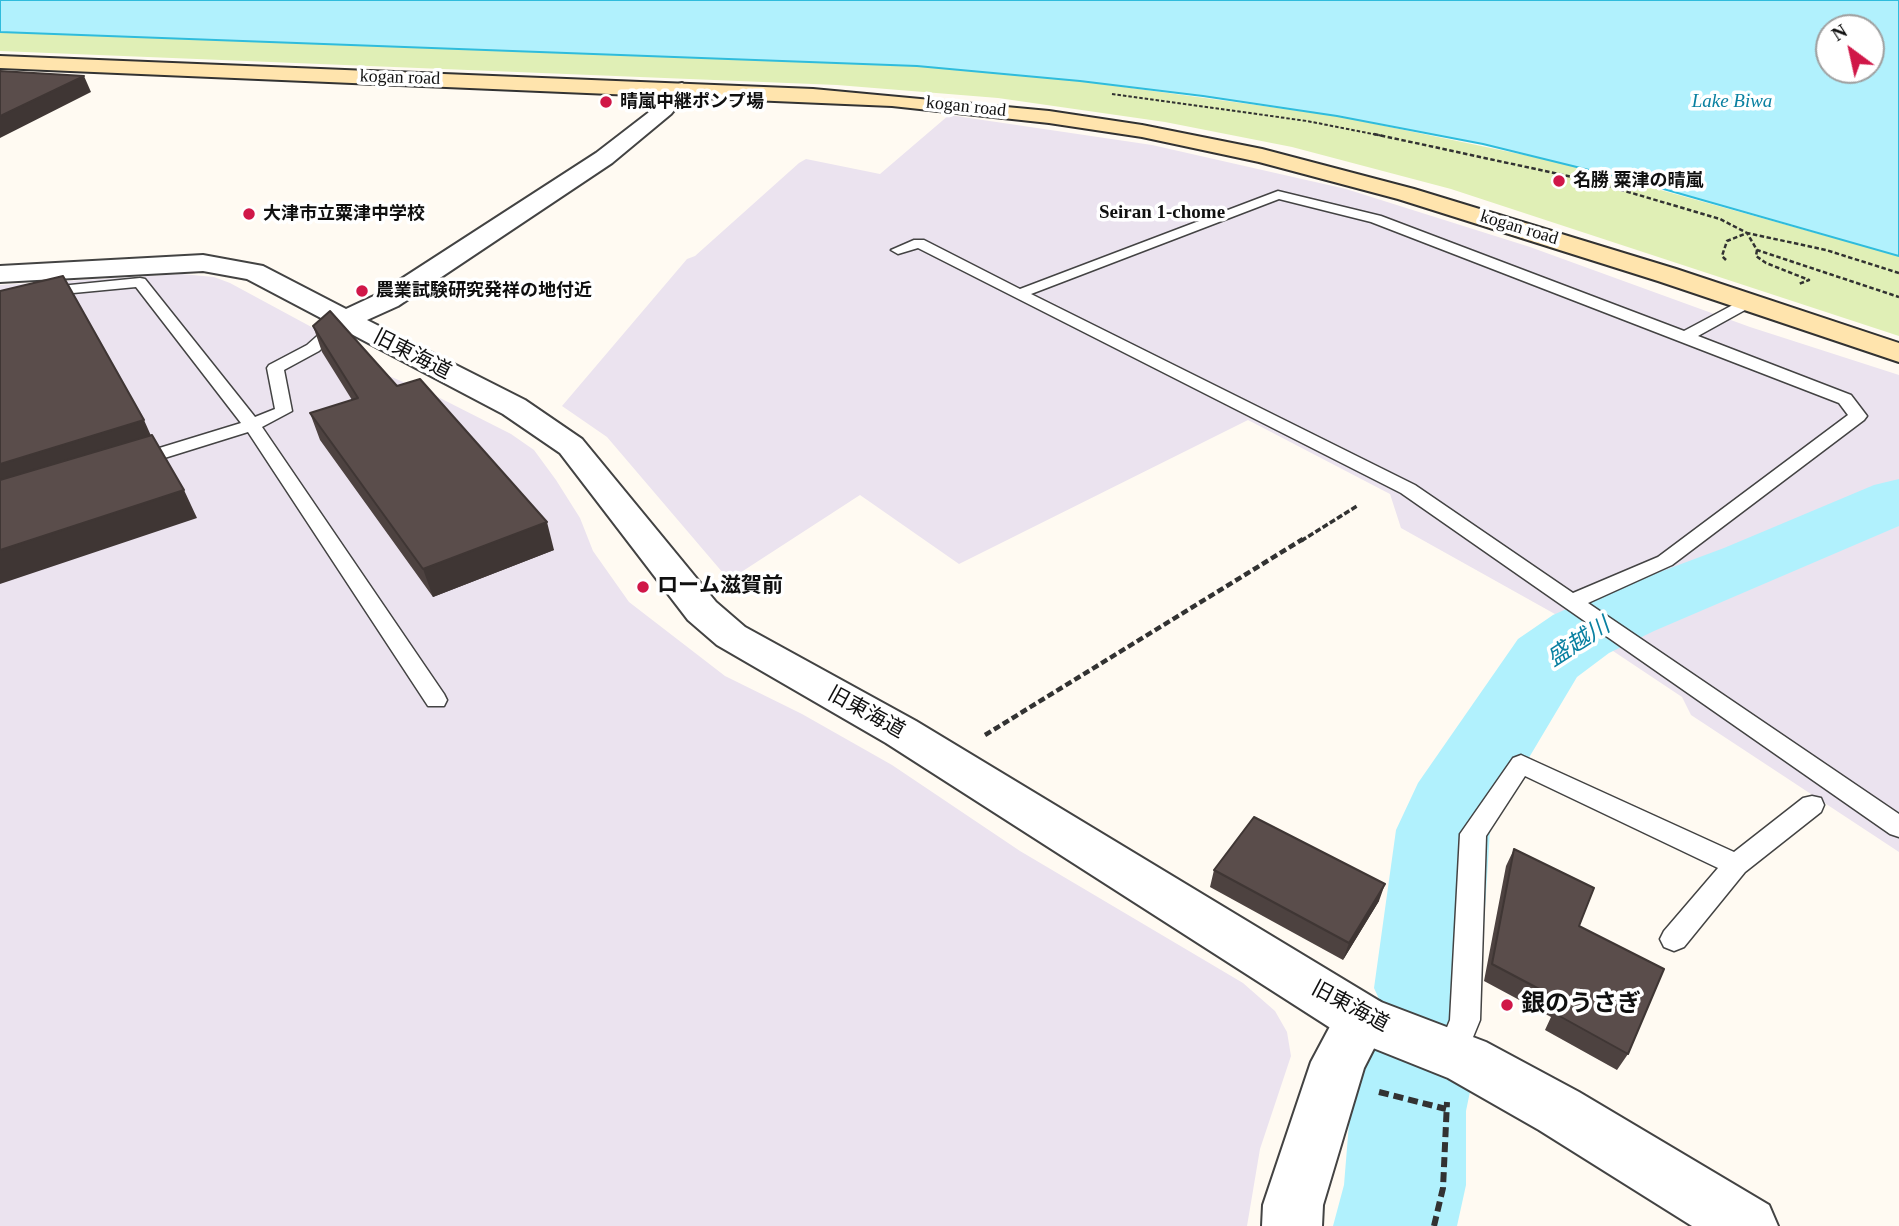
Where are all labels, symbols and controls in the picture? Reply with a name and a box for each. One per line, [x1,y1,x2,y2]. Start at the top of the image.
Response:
north arrow [1815,14,1885,84]
text: N [1828,20,1851,45]
street label: kogan road [359,66,441,90]
place label: 晴嵐中継ポンプ場 [620,91,764,113]
water label: Lake Biwa [1692,91,1772,113]
street label: kogan road [925,92,1007,122]
marker: 晴嵐中継ポンプ場 [598,94,614,110]
place label: 名勝 粟津の晴嵐 [1573,170,1703,192]
marker: 名勝 粟津の晴嵐 [1551,173,1567,189]
district label: Seiran 1-chome [1099,202,1225,224]
place label: 大津市立粟津中学校 [263,203,425,225]
marker: 大津市立粟津中学校 [241,206,257,222]
street label: kogan road [1477,206,1561,250]
place label: 農業試験研究発祥の地付近 [376,280,592,302]
marker: 農業試験研究発祥の地付近 [354,283,370,299]
street label: 旧東海道 [369,325,455,385]
place label: ローム滋賀前 [657,574,783,600]
marker: ローム滋賀前 [635,579,651,595]
water label: 盛越川 [1543,613,1615,673]
street label: 旧東海道 [823,682,909,744]
street label: 旧東海道 [1307,976,1393,1038]
place label: 銀のうさぎ [1521,991,1641,1019]
marker: 銀のうさぎ [1499,997,1515,1013]

